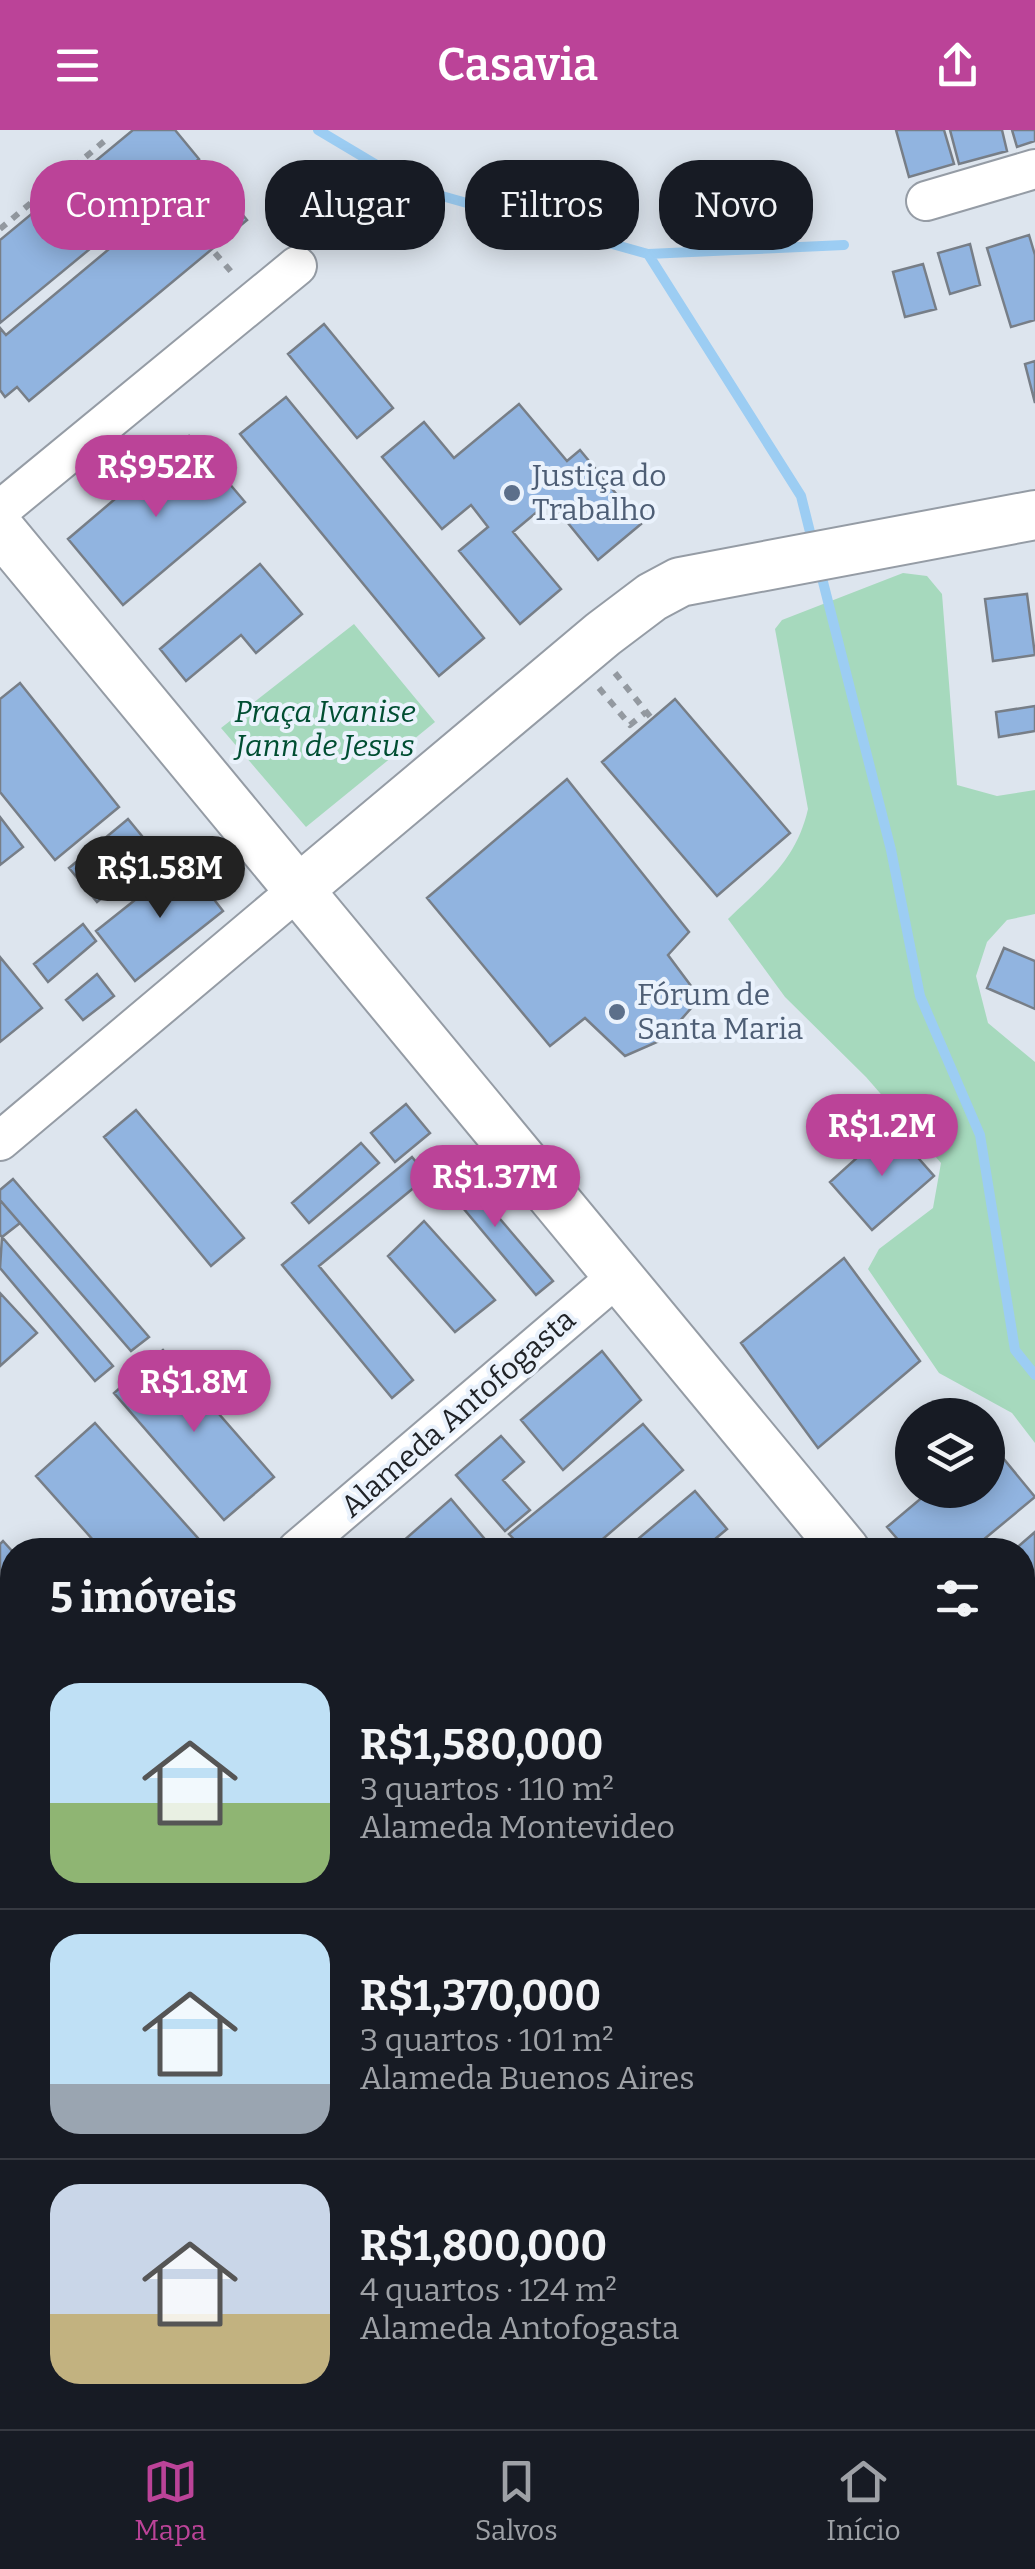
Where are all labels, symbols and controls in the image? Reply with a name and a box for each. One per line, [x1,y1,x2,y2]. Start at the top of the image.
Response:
icon: menu [50,38,105,93]
text: Casavia [437,38,598,92]
icon: share [930,38,985,93]
chip: Comprar [30,160,245,250]
chip: Alugar [265,160,445,250]
chip: Filtros [465,160,639,250]
chip: Novo [659,160,813,250]
pin: R$952K [75,435,237,520]
text: R$952K [97,448,215,486]
place label: Justiça do Trabalho [531,458,667,528]
marker: Justiça do Trabalho [501,482,523,504]
park label: Praça Ivanise Jann de Jesus [233,694,416,764]
pin: R$1.58M [68,836,252,921]
text: R$1.58M [97,849,223,887]
place label: Fórum de Santa Maria [637,977,803,1047]
marker: Fórum de Santa Maria [606,1001,628,1023]
pin: R$1.2M [801,1094,963,1179]
text: R$1.2M [828,1107,936,1145]
pin: R$1.37M [403,1145,587,1230]
text: R$1.37M [432,1158,558,1196]
street label: Alameda Antofogasta [333,1301,583,1525]
pin: R$1.8M [113,1350,275,1435]
text: R$1.8M [140,1363,248,1401]
map controls [895,1398,1005,1508]
button: layers [895,1398,1005,1508]
icon: filters [930,1571,985,1626]
text: 5 imóveis [50,1573,237,1623]
text: R$1,580,000 [360,1720,603,1770]
icon: home [130,1723,250,1843]
text: 3 quartos · 110 m² [360,1770,614,1808]
text: Alameda Montevideo [360,1808,675,1846]
text: R$1,370,000 [360,1971,601,2021]
icon: home [130,1974,250,2094]
text: 3 quartos · 101 m² [360,2021,614,2059]
text: Alameda Buenos Aires [360,2059,695,2097]
text: R$1,800,000 [360,2221,607,2271]
icon: home [130,2224,250,2344]
text: 4 quartos · 124 m² [360,2271,617,2309]
text: Alameda Antofogasta [360,2309,679,2347]
tab: Mapa [134,2454,206,2547]
tab: Salvos [475,2454,558,2547]
tab: Início [826,2454,901,2547]

